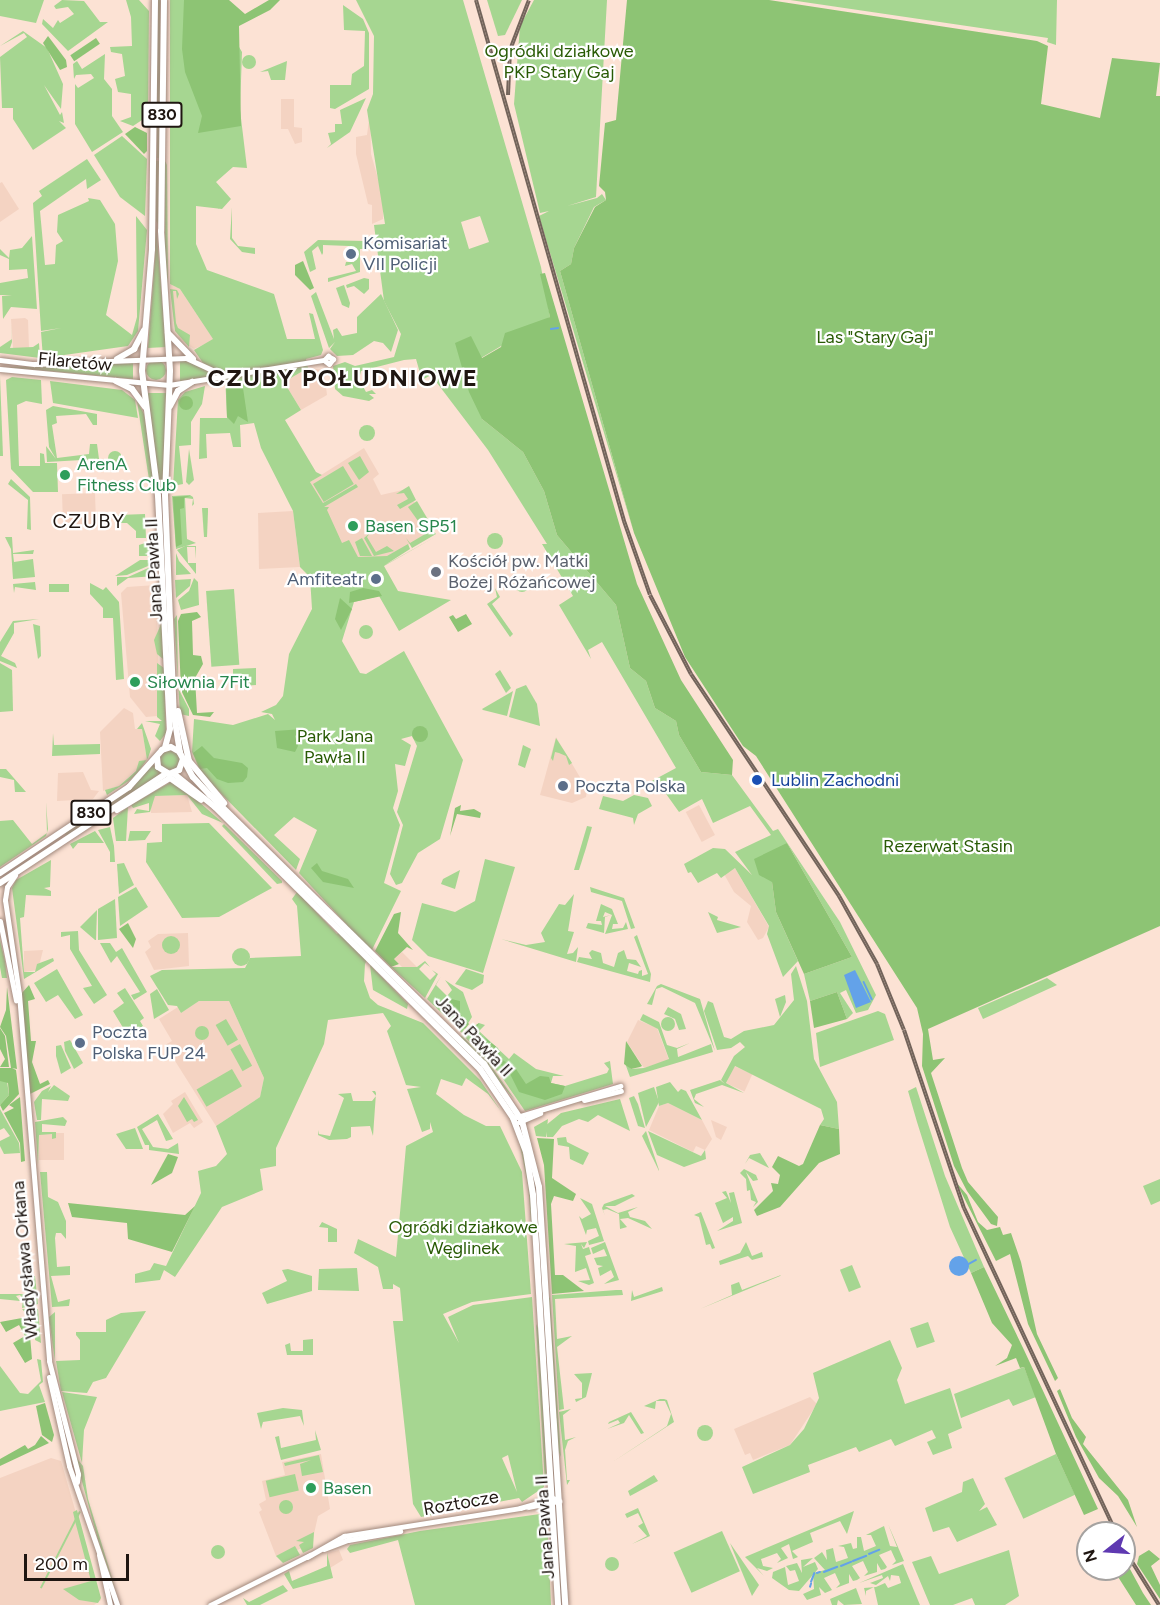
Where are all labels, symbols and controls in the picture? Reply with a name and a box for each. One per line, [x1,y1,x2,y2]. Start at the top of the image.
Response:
park label: Ogródki działkowe PKP Stary Gaj [484,41,634,84]
road number: 830 [141,102,183,128]
place label: Komisariat VII Policji [363,233,448,276]
marker: Komisariat VII Policji [344,247,358,261]
park label: Las "Stary Gaj" [816,326,934,348]
street label: Filaretów [37,348,113,376]
district label: CZUBY POŁUDNIOWE [207,364,479,392]
place label: ArenA Fitness Club [77,454,176,496]
marker: ArenA Fitness Club [58,468,72,482]
district label: CZUBY [52,509,126,533]
place label: Basen SP51 [365,515,457,537]
street label: Jana Pawła II [140,518,168,622]
marker: Basen SP51 [346,519,360,533]
place label: Kościół pw. Matki Bożej Różańcowej [448,551,596,594]
marker: Kościół pw. Matki Bożej Różańcowej [429,565,443,579]
place label: Amfiteatr [287,568,364,590]
marker: Amfiteatr [369,572,383,586]
place label: Siłownia 7Fit [147,671,250,693]
marker: Siłownia 7Fit [128,675,142,689]
park label: Park Jana Pawła II [297,726,373,768]
place label: Lublin Zachodni [771,769,899,791]
marker: Lublin Zachodni [748,771,766,789]
place label: Poczta Polska [575,775,685,797]
marker: Poczta Polska [556,779,570,793]
road number: 830 [70,800,112,826]
park label: Rezerwat Stasin [883,835,1013,857]
street label: Jana Pawła II [431,991,517,1081]
place label: Poczta Polska FUP 24 [92,1022,206,1064]
marker: Poczta Polska FUP 24 [73,1036,87,1050]
street label: Władysława Orkana [7,1180,43,1340]
park label: Ogródki działkowe Węglinek [388,1217,538,1260]
street label: Jana Pawła II [531,1474,559,1580]
place label: Basen [323,1477,371,1499]
marker: Basen [304,1481,318,1495]
street label: Roztocze [422,1486,500,1520]
north arrow [1076,1521,1136,1581]
scale bar [27,1542,132,1580]
text: N [1079,1547,1101,1565]
text: 200 m [35,1553,88,1575]

